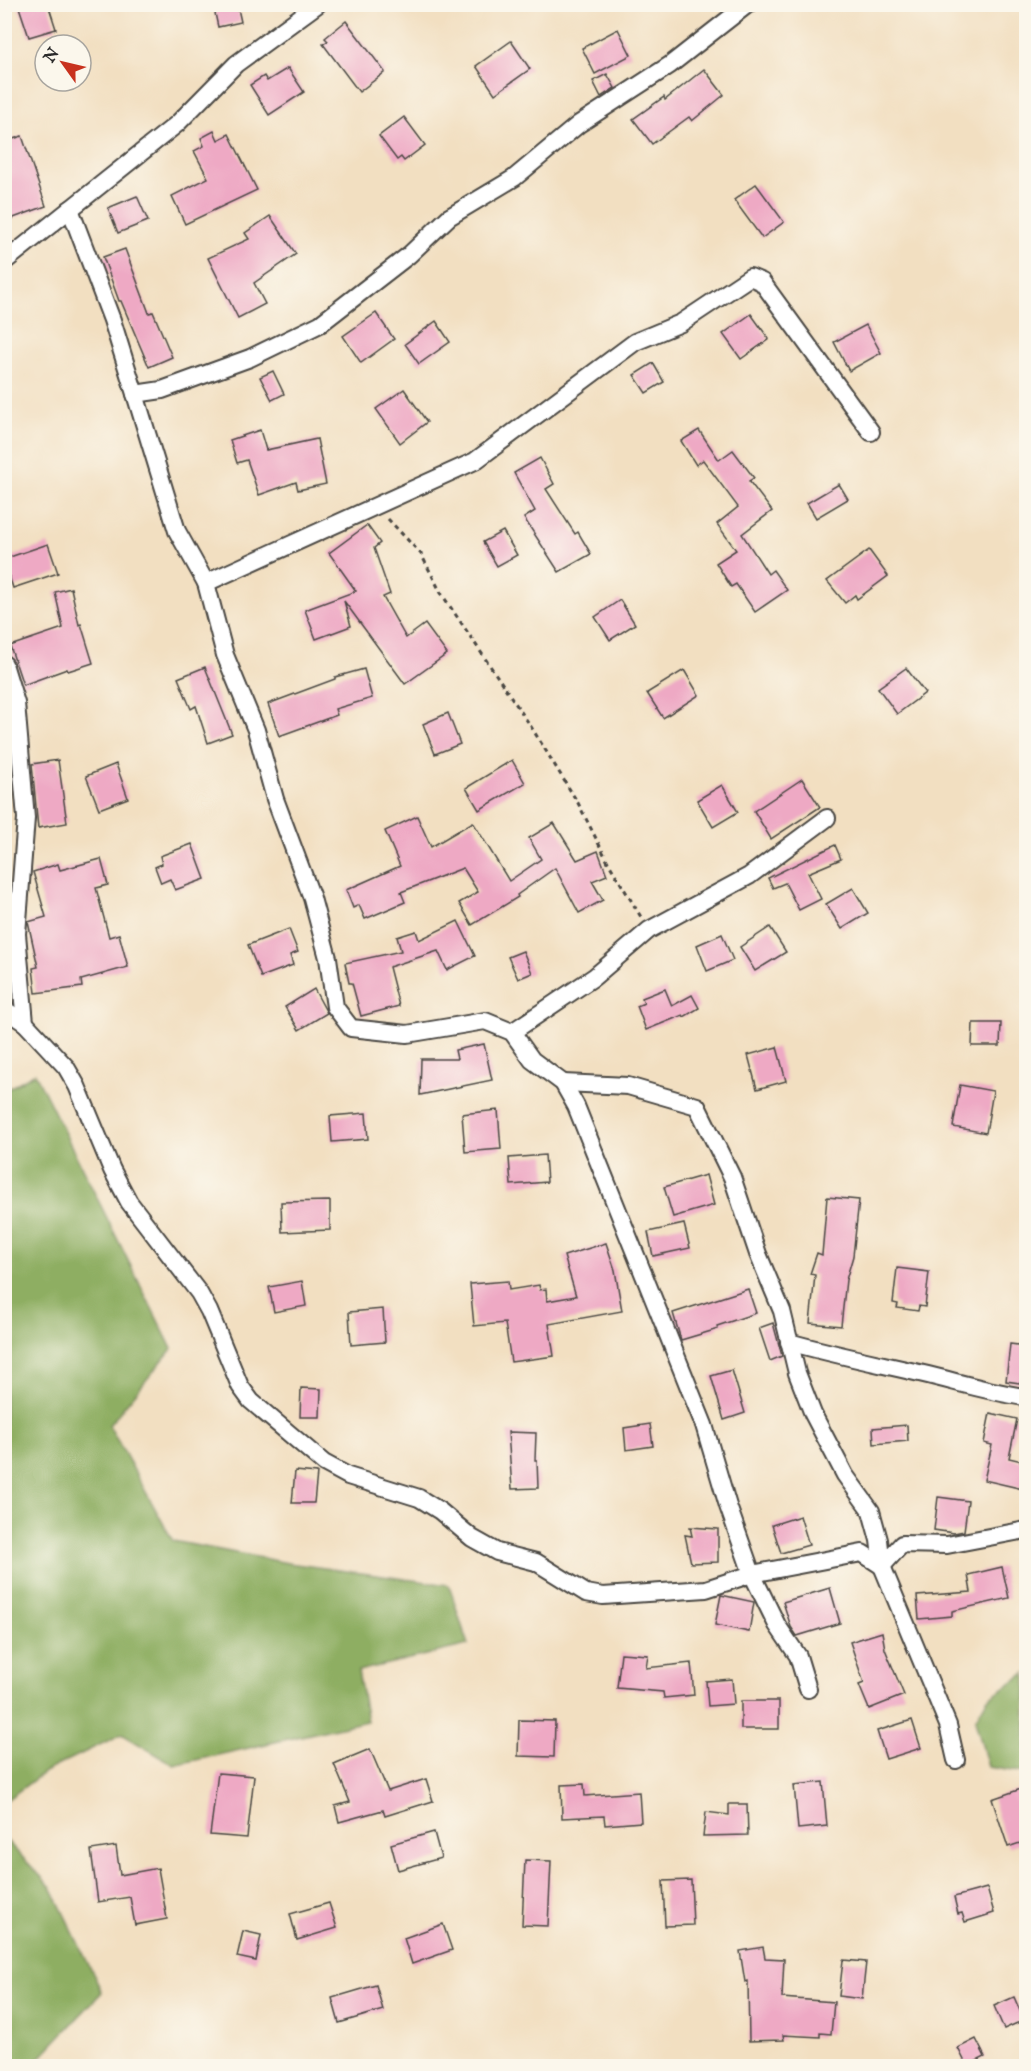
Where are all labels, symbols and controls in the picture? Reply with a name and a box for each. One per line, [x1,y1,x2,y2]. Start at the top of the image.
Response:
north arrow [33,33,93,93]
text: N [40,44,64,68]

